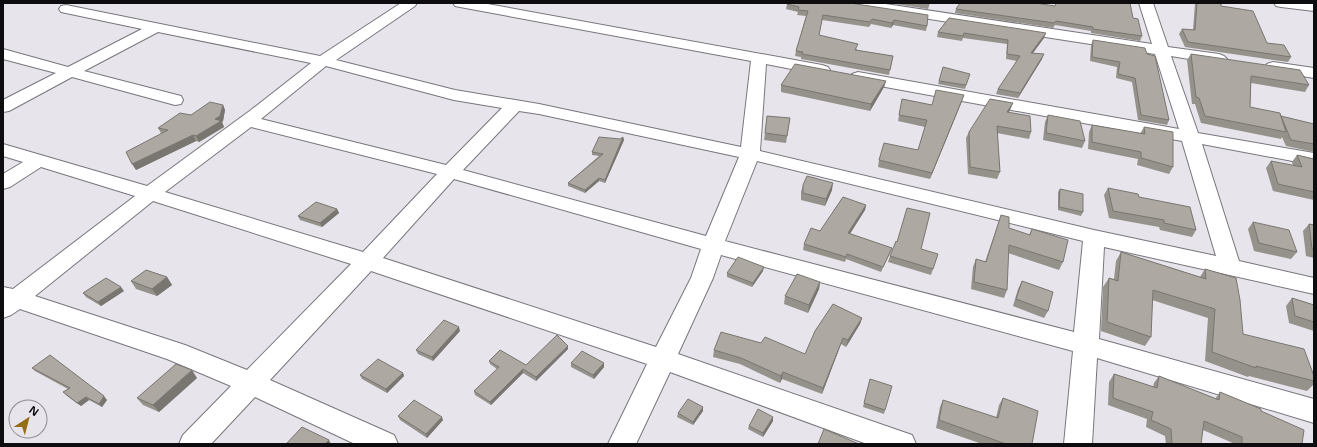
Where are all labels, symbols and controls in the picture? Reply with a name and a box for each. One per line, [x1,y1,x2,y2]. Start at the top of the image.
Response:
north arrow [8,399,48,439]
text: N [26,402,42,419]

